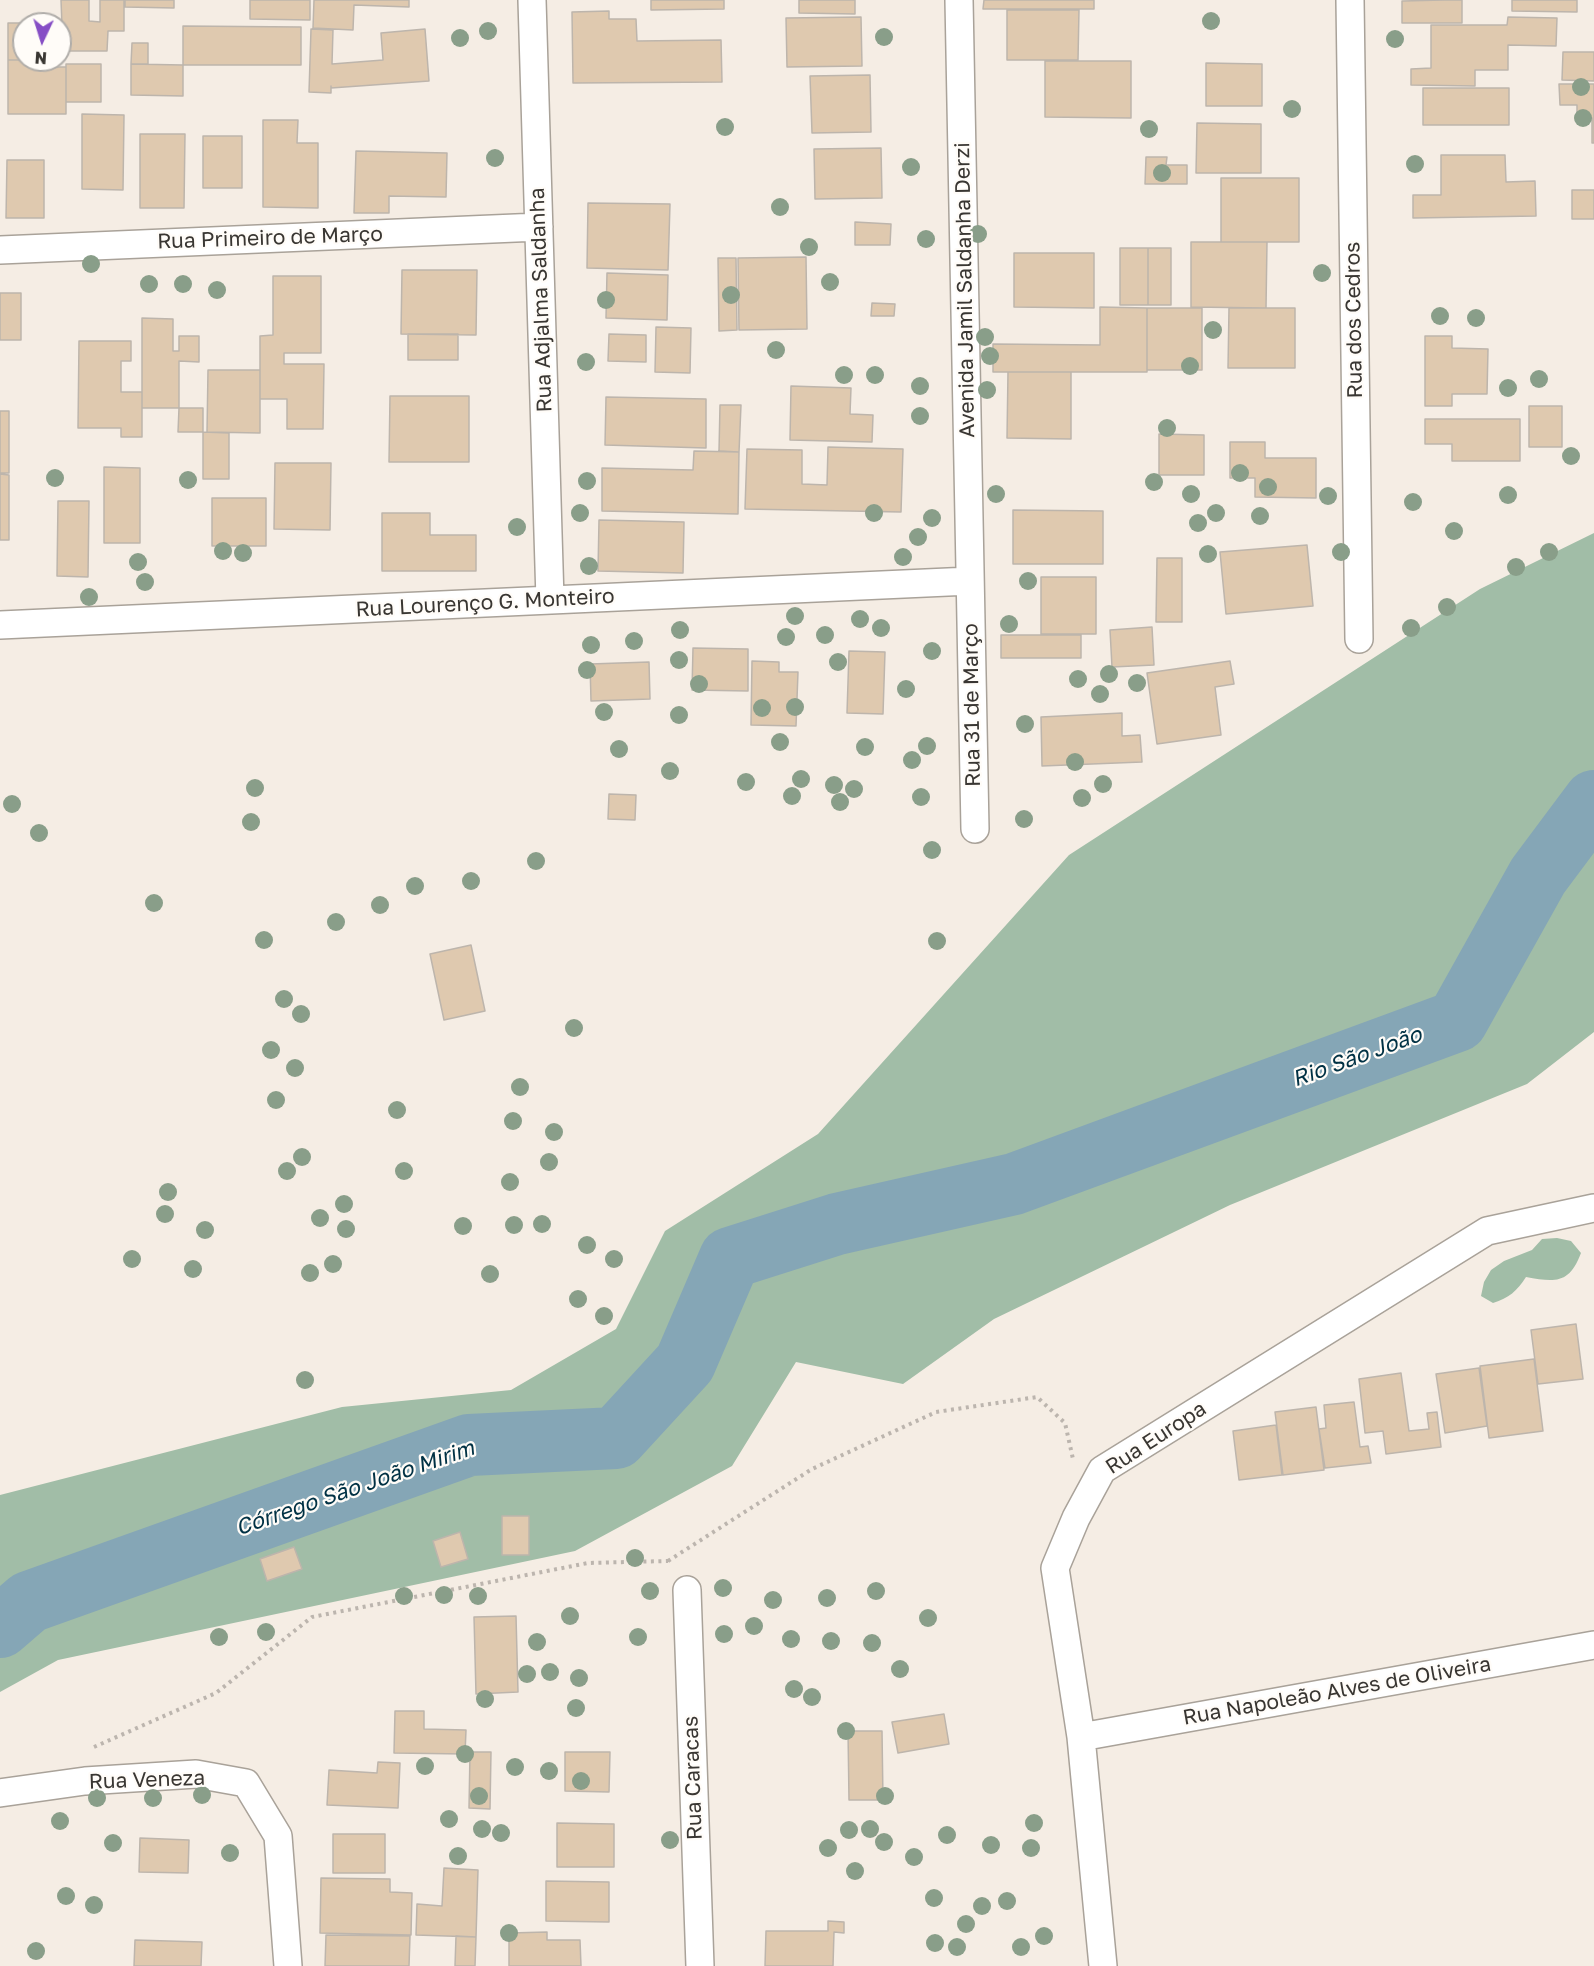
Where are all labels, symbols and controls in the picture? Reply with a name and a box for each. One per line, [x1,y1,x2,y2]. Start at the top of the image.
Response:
north arrow [12,12,72,72]
text: N [34,48,48,68]
street label: Avenida Jamil Saldanha Derzi [950,142,980,438]
street label: Rua Adjalma Saldanha [524,187,558,413]
street label: Rua Primeiro de Março [157,221,383,255]
street label: Rua dos Cedros [1340,241,1368,399]
street label: Rua Lourenço G. Monteiro [355,584,615,622]
street label: Rua 31 de Março [958,623,986,787]
water label: Rio São João [1289,1021,1425,1093]
street label: Rua Europa [1101,1396,1211,1480]
water label: Córrego São João Mirim [232,1435,478,1541]
street label: Rua Napoleão Alves de Oliveira [1181,1651,1493,1731]
street label: Rua Caracas [678,1716,708,1840]
street label: Rua Veneza [88,1765,206,1795]

